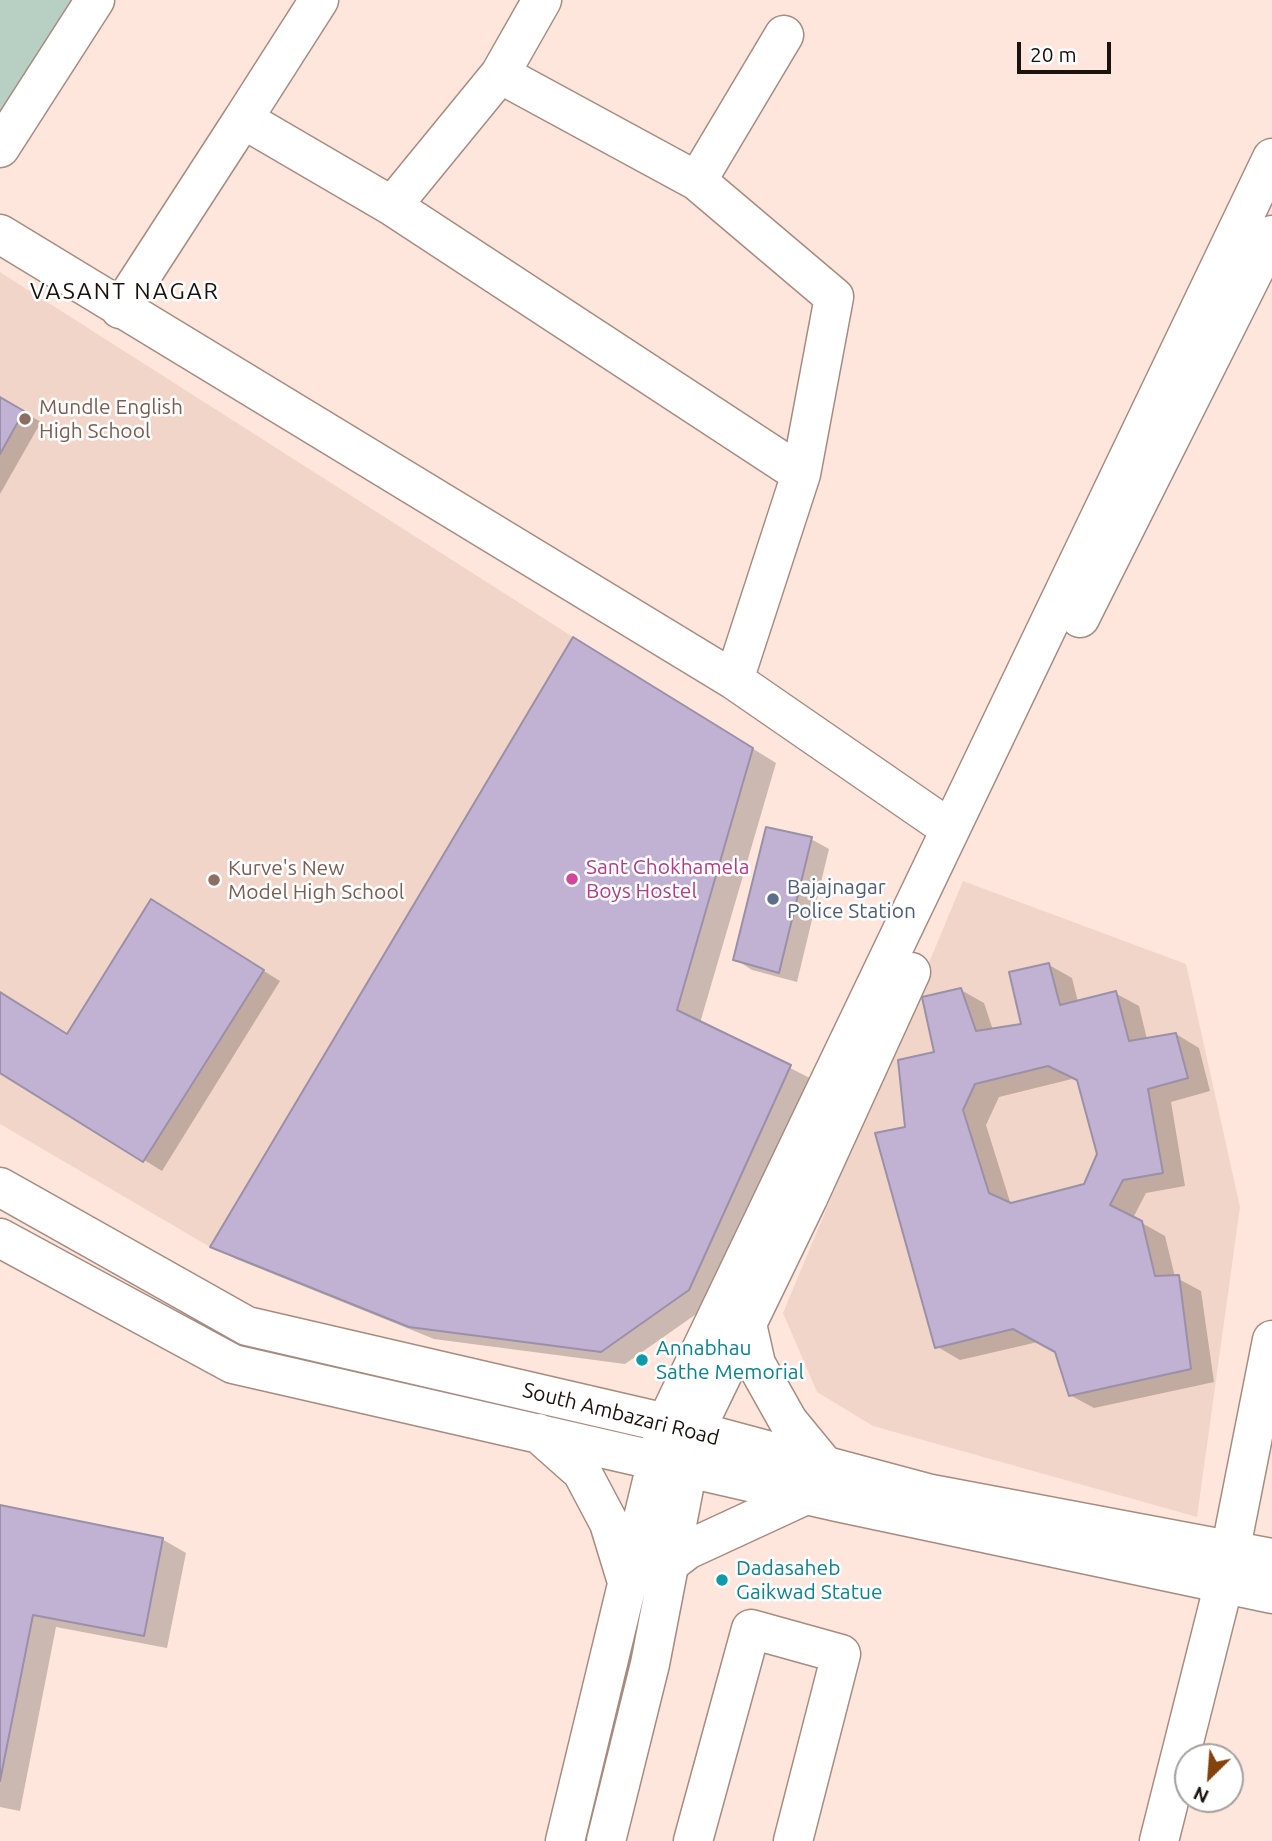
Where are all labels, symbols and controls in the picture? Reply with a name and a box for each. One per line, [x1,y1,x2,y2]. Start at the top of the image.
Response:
scale bar [1020,28,1114,72]
text: 20 m [1030,42,1077,66]
district label: VASANT NAGAR [32,277,218,305]
place label: Mundle English High School [39,394,183,444]
marker: Mundle English High School [17,411,33,427]
place label: Sant Chokhamela Boys Hostel [586,854,749,904]
place label: Kurve's New Model High School [228,855,404,905]
marker: Sant Chokhamela Boys Hostel [564,871,580,887]
marker: Kurve's New Model High School [206,872,222,888]
place label: Bajajnagar Police Station [787,874,916,924]
marker: Bajajnagar Police Station [765,891,781,907]
place label: Annabhau Sathe Memorial [656,1335,804,1385]
marker: Annabhau Sathe Memorial [634,1352,650,1368]
street label: South Ambazari Road [520,1377,722,1451]
place label: Dadasaheb Gaikwad Statue [736,1555,882,1605]
marker: Dadasaheb Gaikwad Statue [714,1572,730,1588]
north arrow [1174,1743,1244,1813]
text: N [1190,1782,1212,1808]

